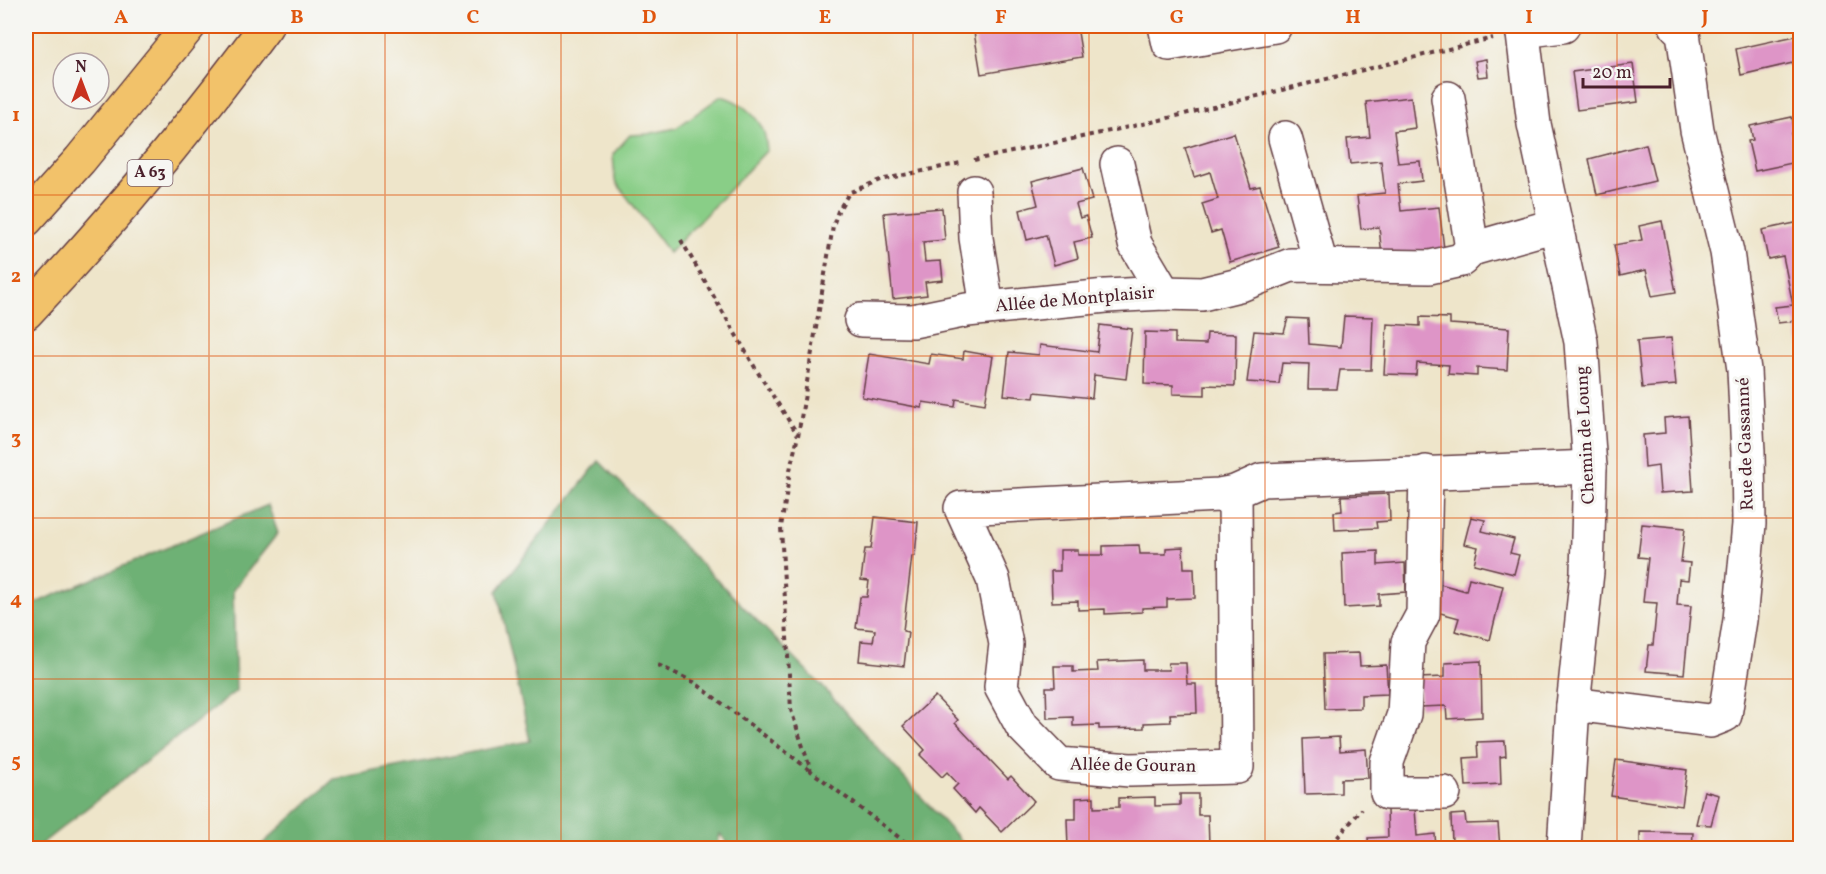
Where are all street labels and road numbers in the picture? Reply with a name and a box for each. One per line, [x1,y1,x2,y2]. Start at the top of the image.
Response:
road number: A 63 [128,160,172,186]
street label: Allée de Montplaisir [994,281,1156,319]
street label: Chemin de Loung [1570,365,1602,505]
street label: Rue de Gassanné [1731,377,1761,511]
street label: Allée de Gouran [1070,752,1197,780]

